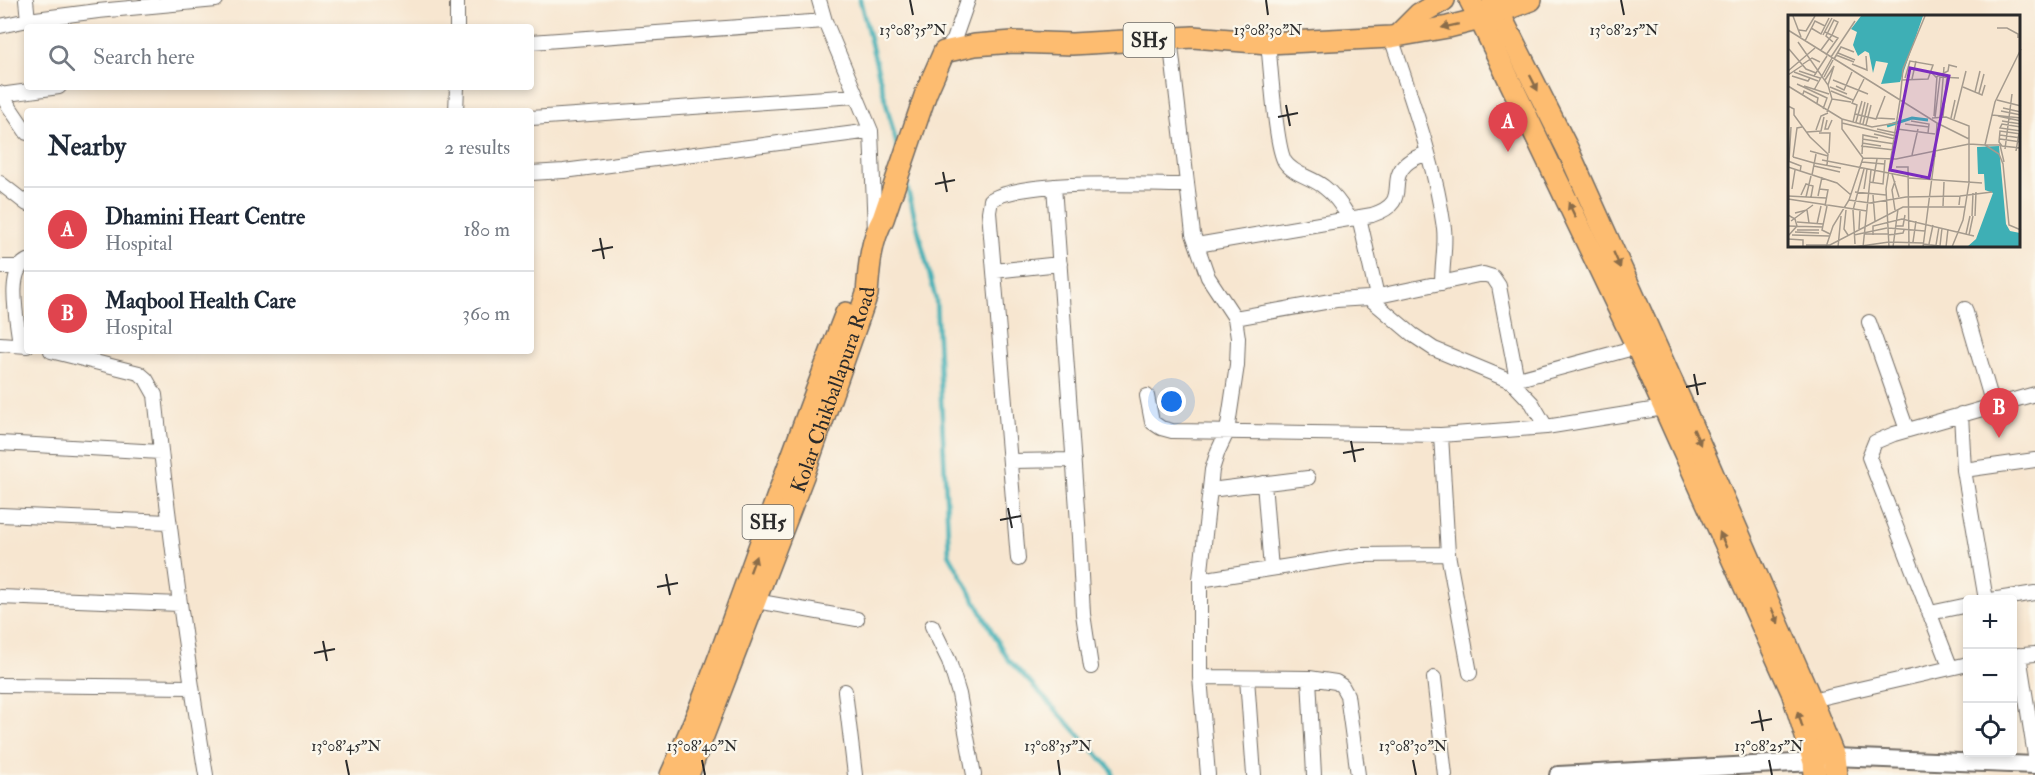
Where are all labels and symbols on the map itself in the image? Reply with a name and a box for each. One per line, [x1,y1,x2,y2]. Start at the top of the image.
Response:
inset map [1788,15,2020,248]
text: 13°08'35"N [879,21,947,40]
text: 13°08'30"N [1234,21,1303,40]
text: 13°08'25"N [1589,21,1659,40]
one-way arrow [1440,22,1459,31]
road number: SH5 [1124,23,1174,57]
one-way arrow [1529,75,1539,92]
pin: A [1488,102,1528,152]
one-way arrow [1567,201,1576,218]
one-way arrow [1613,251,1622,268]
street label: Kolar Chikballapura Road [785,285,882,497]
your location [1157,387,1186,416]
pin: B [1980,388,2018,438]
one-way arrow [1692,429,1702,447]
road number: SH5 [742,505,794,539]
one-way arrow [1719,531,1728,548]
one-way arrow [749,555,759,573]
one-way arrow [1770,608,1780,626]
one-way arrow [1795,710,1804,728]
text: 13°08'45"N [311,737,381,756]
text: 13°08'40"N [667,737,738,756]
text: 13°08'35"N [1024,737,1092,756]
text: 13°08'30"N [1379,737,1448,756]
text: 13°08'25"N [1734,737,1804,756]

